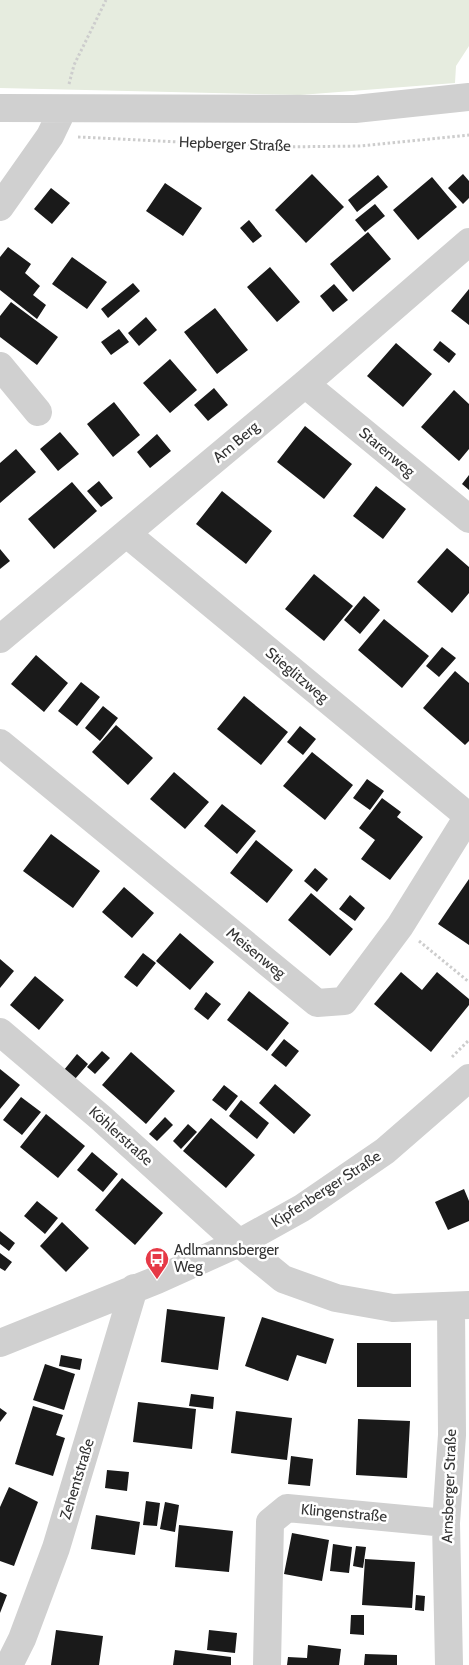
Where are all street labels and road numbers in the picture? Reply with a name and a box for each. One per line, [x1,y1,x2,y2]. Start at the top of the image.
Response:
street label: Hepberger Straße [179,133,292,155]
street label: Am Berg [209,417,263,466]
street label: Starenweg [355,423,419,481]
street label: Stieglitzweg [262,643,333,707]
street label: Meisenweg [223,924,290,983]
street label: Köhlerstraße [85,1103,157,1170]
street label: Kipfenberger Straße [268,1147,384,1231]
street label: Arnsberger Straße [438,1428,460,1543]
street label: Zehentstraße [56,1436,98,1522]
street label: Klingenstraße [300,1500,388,1526]

